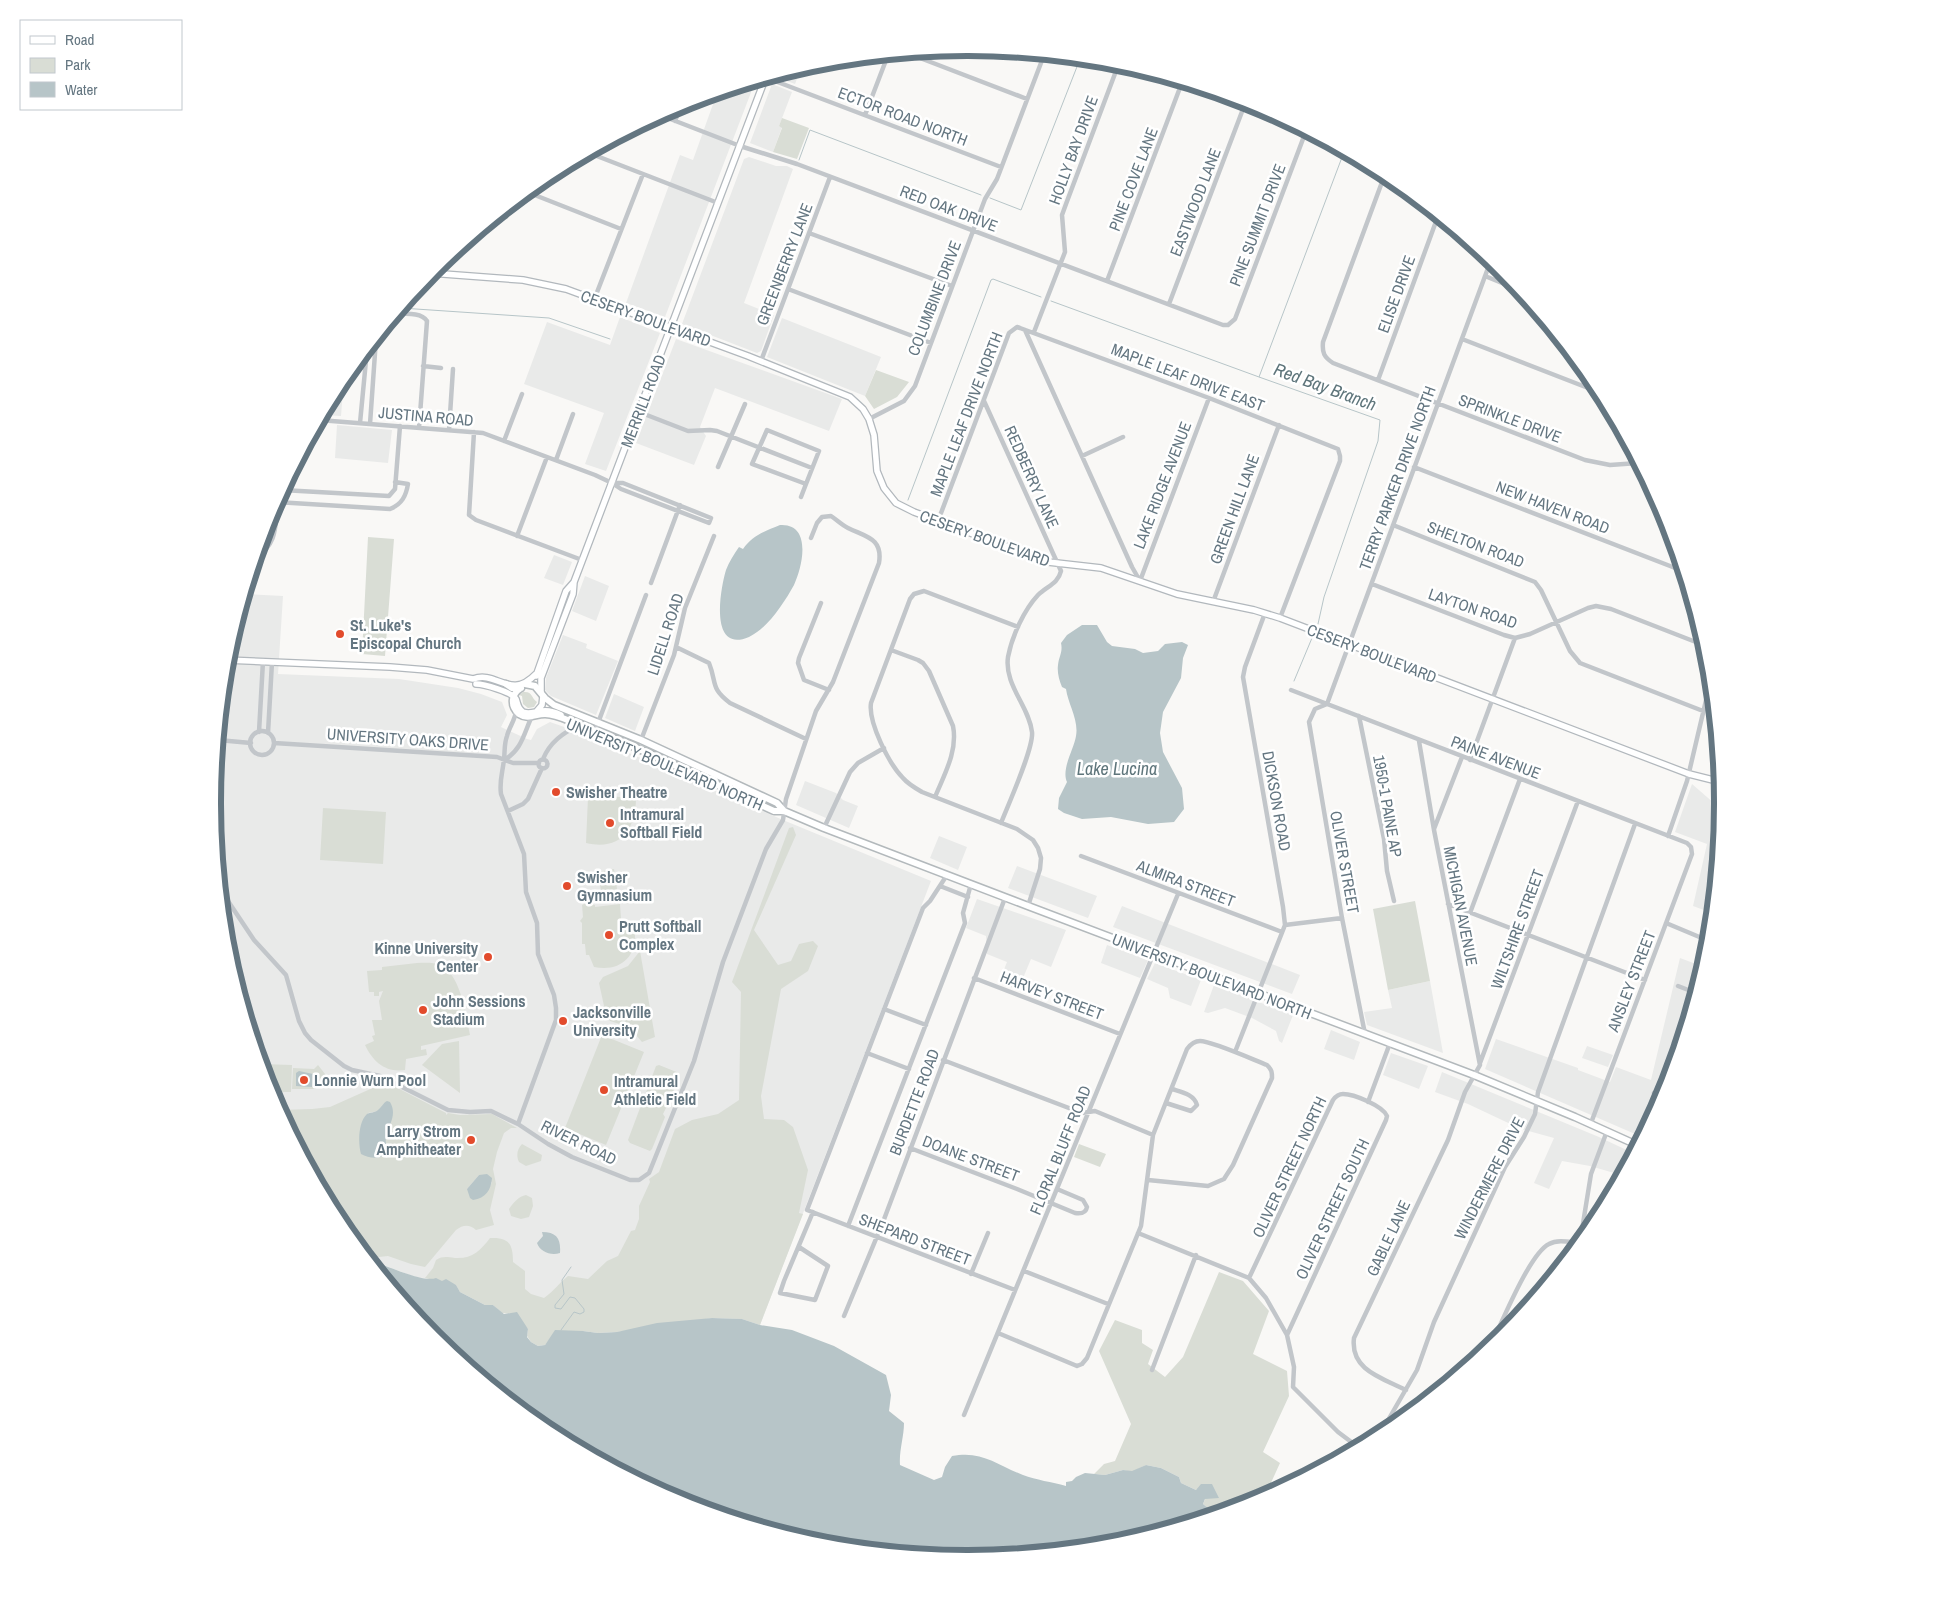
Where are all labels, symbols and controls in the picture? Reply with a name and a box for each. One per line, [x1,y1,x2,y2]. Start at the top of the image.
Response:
legend [20,20,182,110]
text: Road [65,29,94,50]
text: Park [65,54,91,75]
text: Water [65,79,97,100]
street label: ECTOR ROAD NORTH [835,81,971,151]
street label: HOLLY BAY DRIVE [1043,93,1103,207]
street label: PINE COVE LANE [1103,124,1163,234]
street label: EASTWOOD LANE [1164,145,1226,259]
street label: PINE SUMMIT DRIVE [1224,161,1290,289]
street label: RED OAK DRIVE [897,179,1001,237]
street label: GREENBERRY LANE [751,200,817,328]
street label: COLUMBINE DRIVE [902,237,966,359]
street label: ELISE DRIVE [1372,252,1420,336]
street label: CESERY BOULEVARD [578,284,714,352]
street label: MAPLE LEAF DRIVE NORTH [924,328,1008,500]
street label: MAPLE LEAF DRIVE EAST [1108,338,1268,416]
street label: MERRILL ROAD [615,351,671,451]
water label: Red Bay Branch [1270,356,1380,417]
street label: TERRY PARKER DRIVE NORTH [1353,383,1441,573]
street label: SPRINKLE DRIVE [1455,388,1565,448]
street label: JUSTINA ROAD [377,401,475,431]
street label: LAKE RIDGE AVENUE [1128,418,1196,552]
street label: REDBERRY LANE [1000,422,1064,532]
street label: GREEN HILL LANE [1204,451,1264,567]
street label: NEW HAVEN ROAD [1493,475,1613,539]
street label: CESERY BOULEVARD [917,504,1053,572]
street label: SHELTON ROAD [1424,515,1528,573]
street label: LAYTON ROAD [1426,582,1520,634]
street label: LIDELL ROAD [641,590,689,678]
place label: St. Luke's Episcopal Church [350,614,462,654]
street label: CESERY BOULEVARD [1304,618,1440,688]
marker: St. Luke's Episcopal Church [334,628,346,640]
street label: UNIVERSITY BOULEVARD NORTH [563,712,767,816]
street label: UNIVERSITY OAKS DRIVE [326,722,490,756]
street label: PAINE AVENUE [1448,730,1544,784]
street label: DICKSON ROAD [1257,749,1297,853]
street label: 1950-1 PAINE AP [1368,753,1408,859]
water label: Lake Lucina [1077,756,1157,781]
place label: Swisher Theatre [566,781,667,803]
marker: Swisher Theatre [550,786,562,798]
place label: Intramural Softball Field [620,803,702,843]
street label: OLIVER STREET [1325,809,1365,915]
marker: Intramural Softball Field [604,817,616,829]
street label: MICHIGAN AVENUE [1439,844,1483,968]
street label: ALMIRA STREET [1133,854,1238,912]
place label: Swisher Gymnasium [577,866,652,906]
street label: WILTSHIRE STREET [1485,866,1549,992]
marker: Swisher Gymnasium [561,880,573,892]
place label: Prutt Softball Complex [619,915,701,955]
street label: ANSLEY STREET [1601,927,1660,1036]
street label: UNIVERSITY BOULEVARD NORTH [1109,928,1315,1024]
marker: Prutt Softball Complex [603,929,615,941]
place label: Kinne University Center [374,937,479,977]
marker: Kinne University Center [482,951,494,963]
street label: HARVEY STREET [997,965,1107,1025]
place label: John Sessions Stadium [433,990,526,1030]
place label: Jacksonville University [573,1001,651,1041]
marker: John Sessions Stadium [417,1004,429,1016]
marker: Jacksonville University [557,1015,569,1027]
street label: BURDETTE ROAD [884,1046,944,1158]
place label: Lonnie Wurn Pool [314,1069,426,1091]
place label: Intramural Athletic Field [614,1070,696,1110]
marker: Lonnie Wurn Pool [298,1074,310,1086]
street label: FLORAL BLUFF ROAD [1024,1082,1096,1218]
marker: Intramural Athletic Field [598,1084,610,1096]
street label: OLIVER STREET NORTH [1247,1093,1331,1241]
street label: WINDERMERE DRIVE [1449,1113,1529,1243]
street label: RIVER ROAD [537,1114,621,1170]
place label: Larry Strom Amphitheater [376,1120,462,1160]
street label: DOANE STREET [919,1129,1023,1187]
marker: Larry Strom Amphitheater [465,1134,477,1146]
street label: OLIVER STREET SOUTH [1290,1135,1374,1283]
street label: GABLE LANE [1361,1196,1415,1280]
street label: SHEPARD STREET [856,1208,974,1270]

